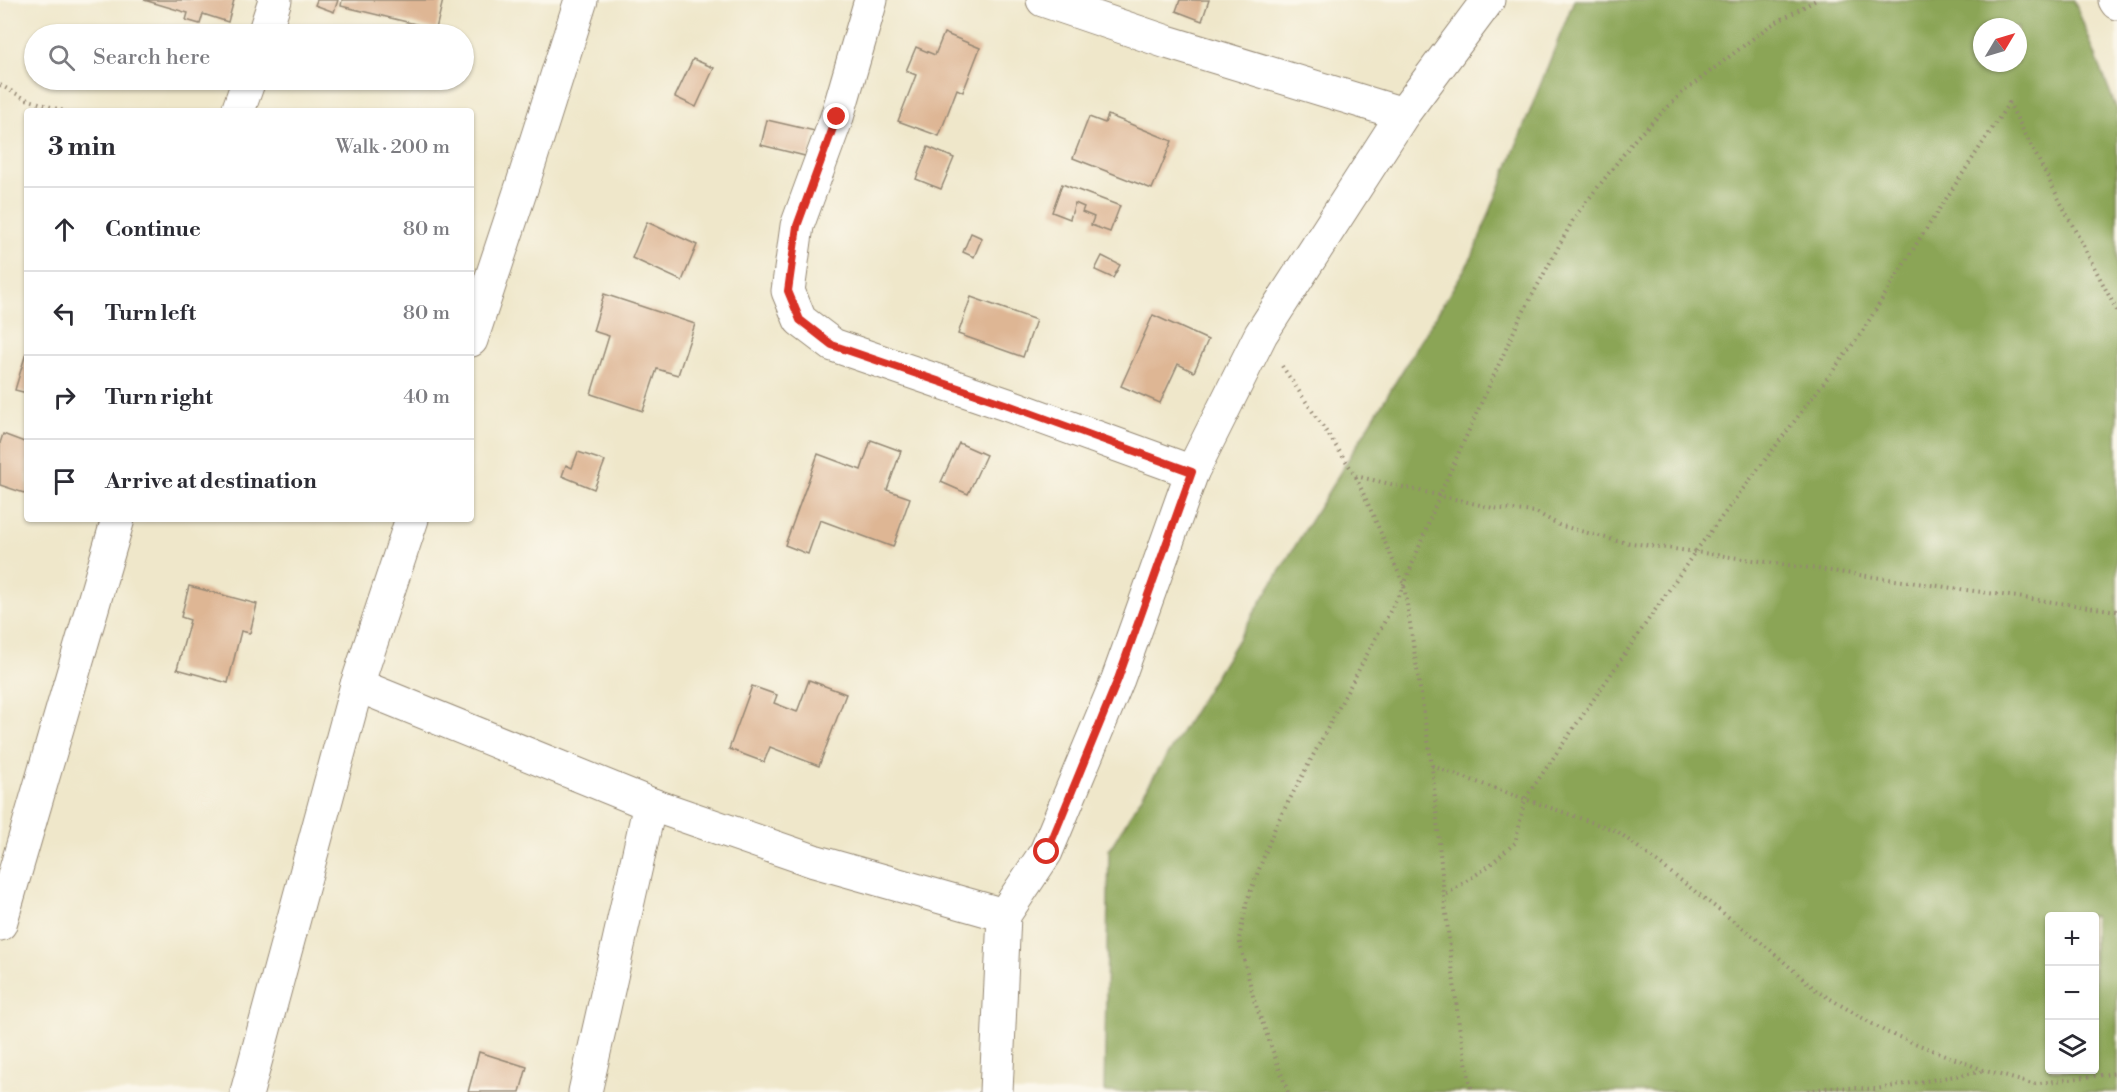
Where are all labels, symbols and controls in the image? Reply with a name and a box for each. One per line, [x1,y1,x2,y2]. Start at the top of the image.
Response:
north arrow [1973,18,2027,72]
search box [24,24,474,90]
icon: search [45,41,78,74]
text: Search here [93,44,210,71]
route end [823,103,849,129]
text: 3 min [48,131,116,163]
text: Walk · 200 m [336,135,450,160]
icon: ahead [48,213,81,246]
text: Continue [105,216,201,243]
text: 80 m [403,217,450,242]
icon: left [48,297,81,330]
text: Turn left [105,300,196,327]
text: 80 m [403,301,450,326]
icon: right [48,381,81,414]
text: Turn right [105,384,213,411]
text: 40 m [403,385,450,410]
icon: arrive [48,465,81,498]
text: Arrive at destination [105,468,317,495]
route start [1033,838,1059,864]
map controls [2045,912,2099,1074]
button: + [2045,912,2099,966]
button: − [2045,966,2099,1020]
button: layers [2045,1020,2099,1074]

